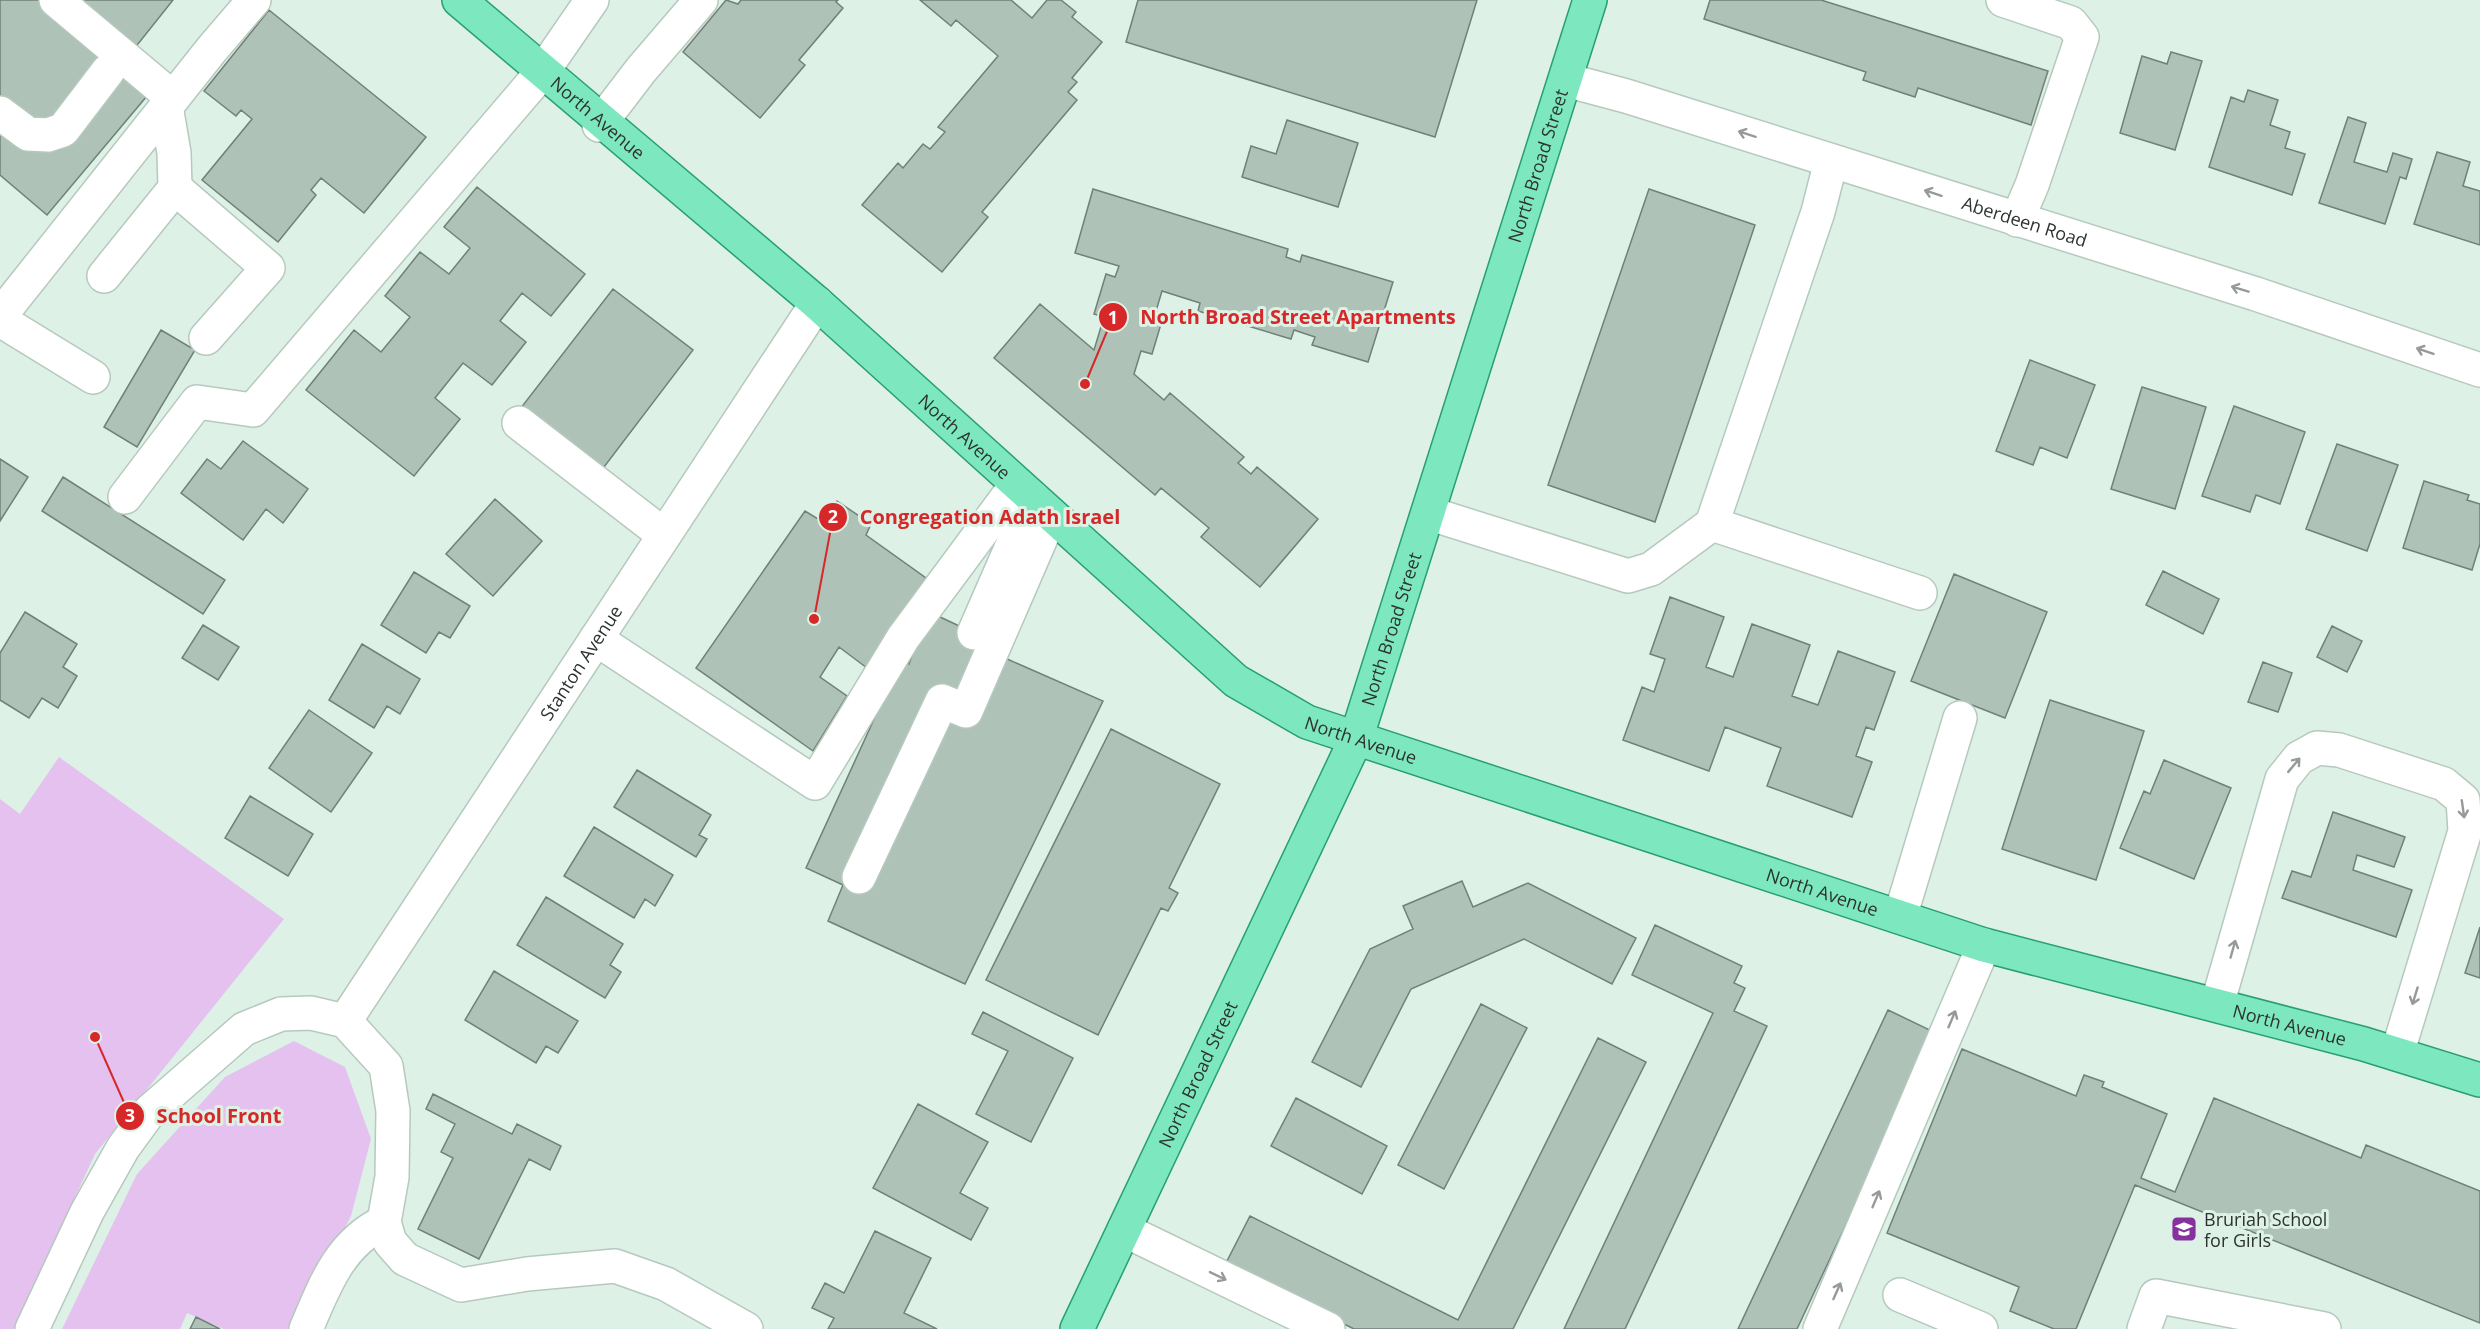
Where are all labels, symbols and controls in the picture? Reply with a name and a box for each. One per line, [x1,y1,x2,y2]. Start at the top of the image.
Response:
street label: North Avenue [546,71,650,164]
street label: North Broad Street [1502,86,1573,245]
one-way arrow [1738,128,1757,139]
one-way arrow [1924,187,1943,198]
street label: Aberdeen Road [1959,190,2090,252]
one-way arrow [2231,283,2250,294]
callout: North Broad Street Apartments [1098,298,1468,336]
text: North Broad Street Apartments [1140,303,1456,330]
text: 1 [1108,305,1118,329]
one-way arrow [2416,345,2435,356]
street label: North Avenue [913,388,1016,484]
callout: Congregation Adath Israel [818,498,1132,536]
text: Congregation Adath Israel [860,503,1120,530]
text: 2 [828,504,838,528]
street label: North Broad Street [1355,549,1426,709]
street label: Stanton Avenue [534,600,627,725]
street label: North Avenue [1302,710,1420,769]
one-way arrow [2287,757,2300,773]
one-way arrow [2458,799,2469,818]
street label: North Avenue [1763,862,1882,921]
one-way arrow [2228,940,2239,959]
one-way arrow [2409,986,2420,1005]
street label: North Broad Street [1153,997,1243,1151]
street label: North Avenue [2230,998,2349,1051]
one-way arrow [1947,1011,1958,1029]
callout: School Front [115,1097,293,1135]
text: School Front [157,1102,282,1129]
text: 3 [125,1103,135,1127]
one-way arrow [1871,1190,1882,1209]
place label: Bruriah School for Girls [2204,1207,2327,1252]
school or university icon: Bruriah School for Girls [2169,1214,2199,1244]
one-way arrow [1209,1271,1227,1283]
one-way arrow [1832,1282,1843,1300]

